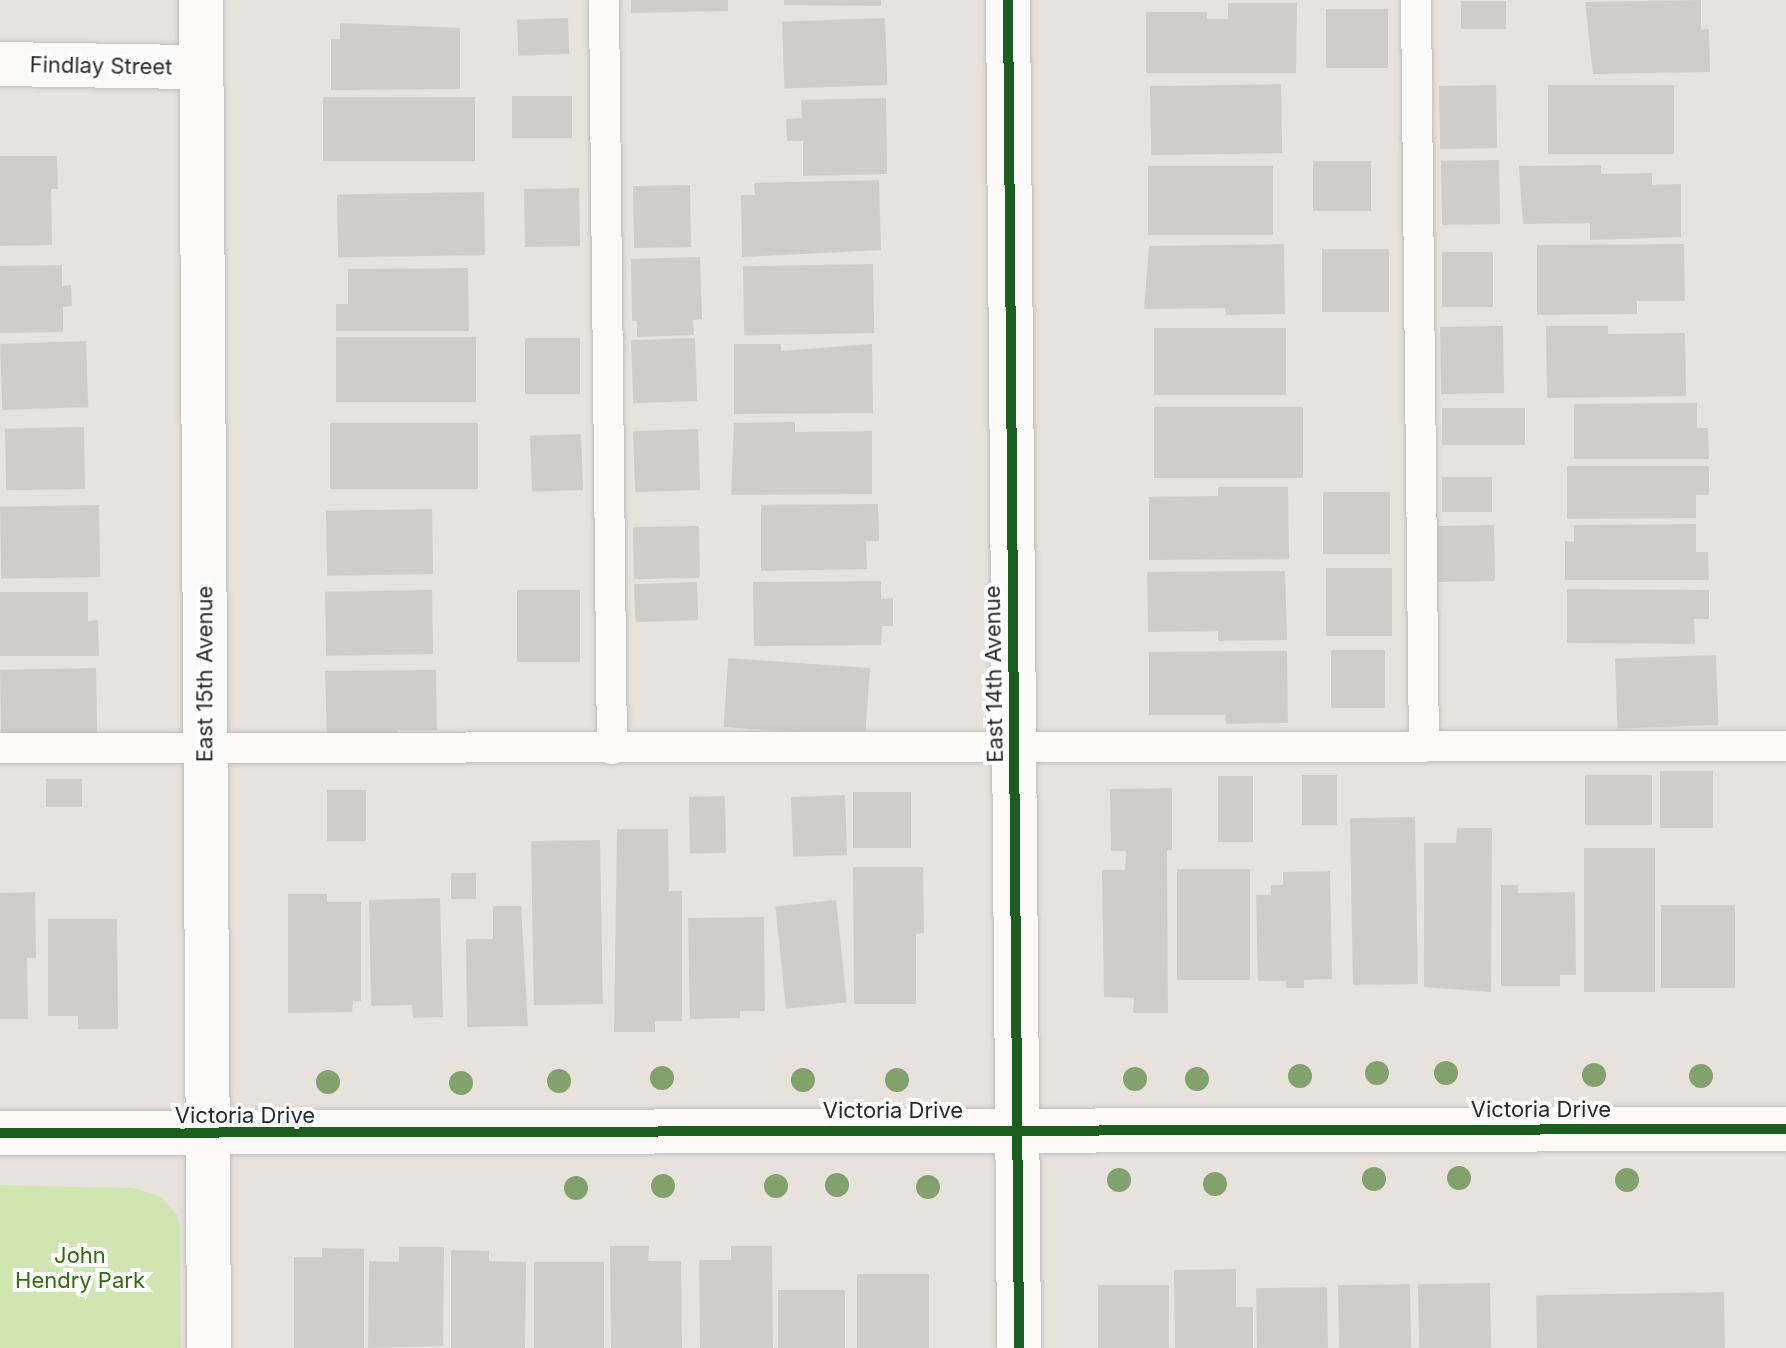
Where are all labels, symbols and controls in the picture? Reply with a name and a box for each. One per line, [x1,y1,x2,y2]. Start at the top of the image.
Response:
street label: Findlay Street [29,52,173,80]
street label: East 14th Avenue [979,585,1009,763]
street label: East 15th Avenue [192,586,218,762]
street label: Victoria Drive [1471,1097,1611,1123]
street label: Victoria Drive [823,1098,963,1124]
street label: Victoria Drive [175,1103,315,1129]
park label: John Hendry Park [15,1242,145,1294]

